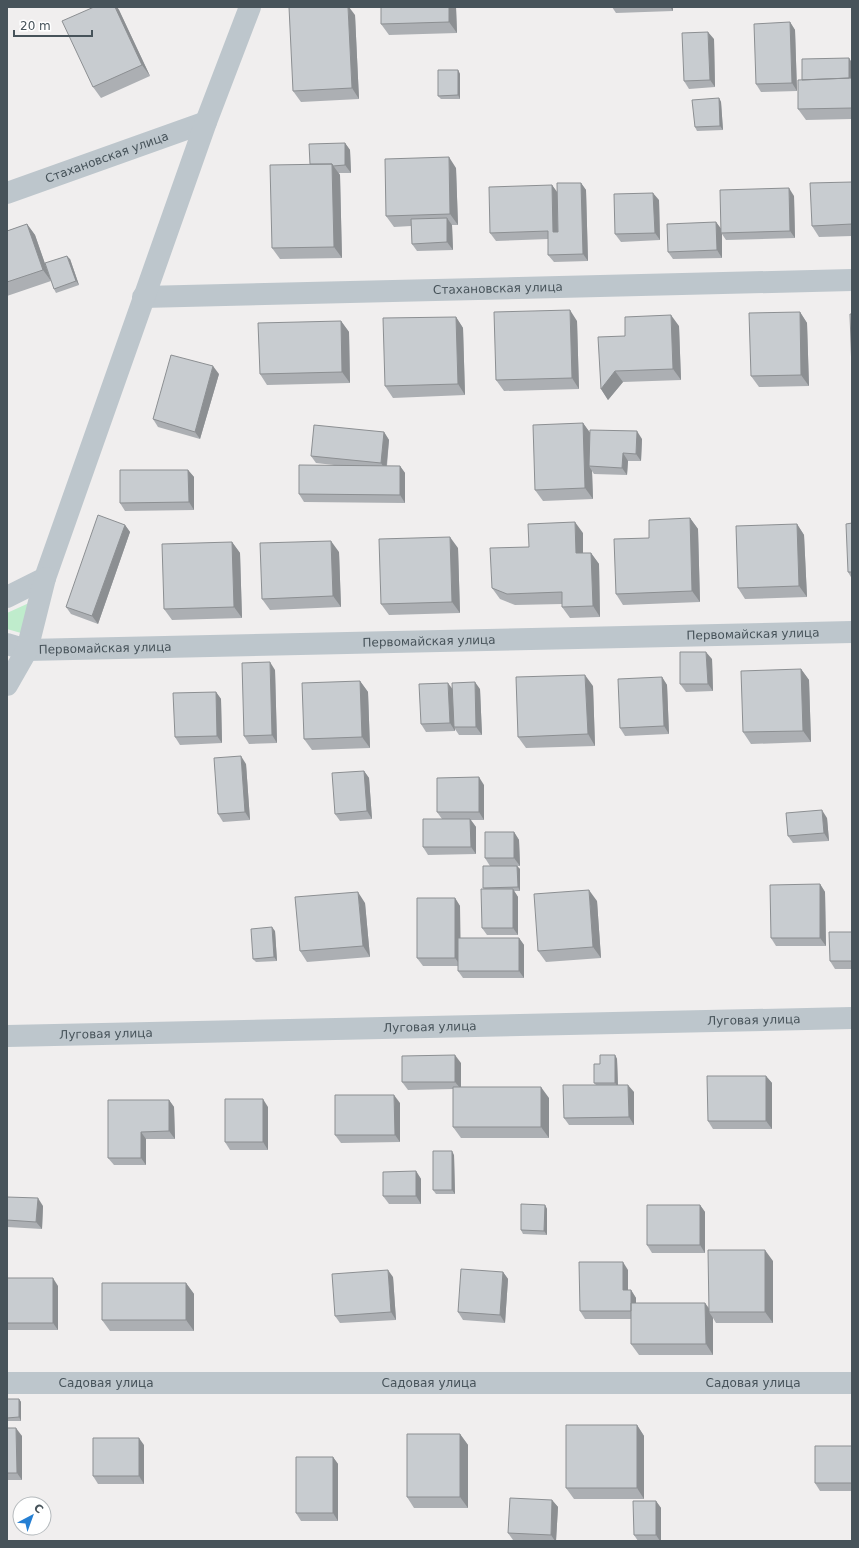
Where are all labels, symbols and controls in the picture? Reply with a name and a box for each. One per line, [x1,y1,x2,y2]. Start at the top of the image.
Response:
scale bar [14,12,92,38]
text: 20 m [20,19,51,33]
street label: Стахановская улица [43,129,170,186]
street label: Стахановская улица [433,280,563,297]
street label: Первомайская улица [686,626,820,643]
street label: Первомайская улица [362,633,496,650]
street label: Первомайская улица [38,640,172,657]
street label: Луговая улица [707,1012,801,1028]
street label: Луговая улица [383,1019,477,1035]
street label: Луговая улица [59,1026,153,1042]
street label: Садовая улица [59,1376,154,1390]
street label: Садовая улица [382,1376,477,1390]
street label: Садовая улица [706,1376,801,1390]
north arrow [12,1496,52,1536]
text: С [31,1501,46,1516]

